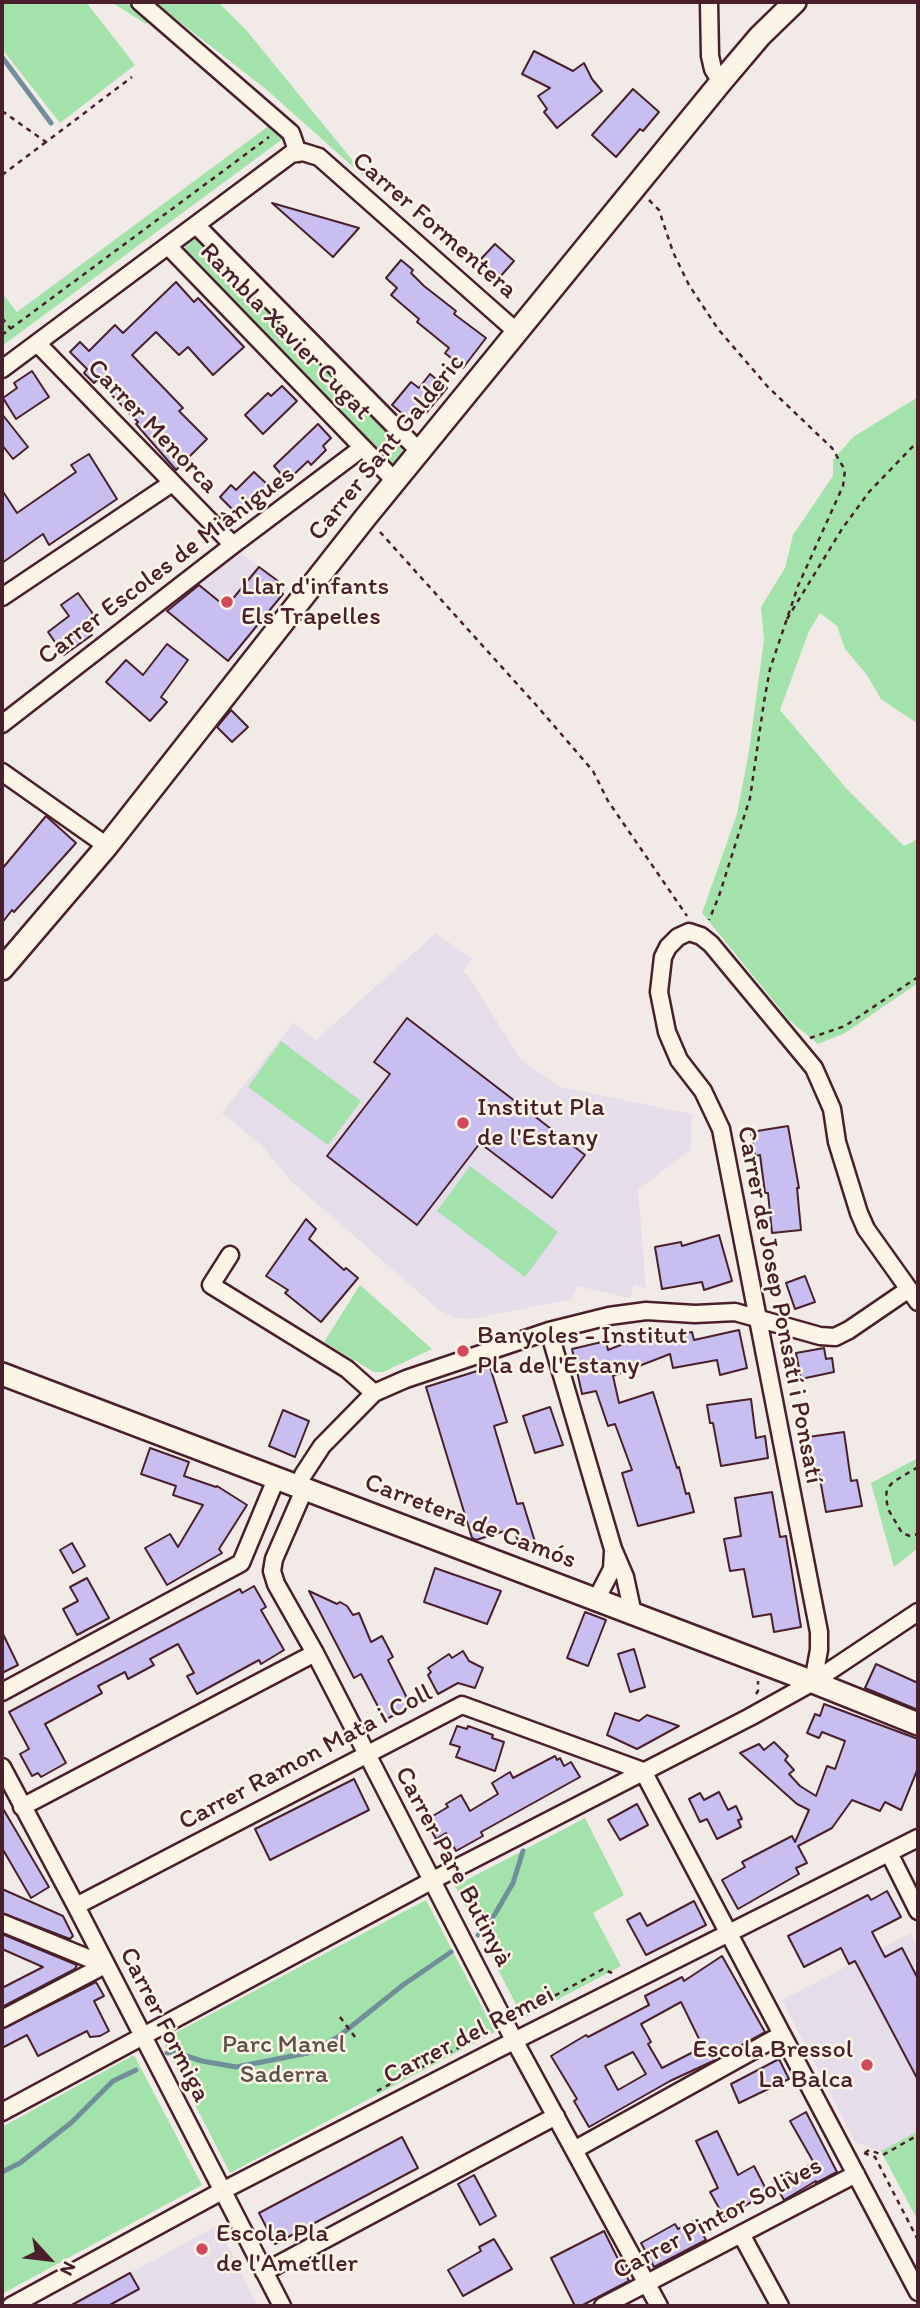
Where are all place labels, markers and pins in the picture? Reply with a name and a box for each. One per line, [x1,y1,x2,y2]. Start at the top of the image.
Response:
place label: Llar d'infants Els Trapelles [241,571,389,632]
marker: Llar d'infants Els Trapelles [219,594,235,610]
place label: Institut Pla de l'Estany [477,1092,605,1154]
marker: Institut Pla de l'Estany [455,1115,471,1131]
place label: Banyoles - Institut Pla de l'Estany [477,1320,687,1382]
marker: Banyoles - Institut Pla de l'Estany [455,1343,471,1359]
place label: Escola Bressol La Balca [693,2034,853,2096]
marker: Escola Bressol La Balca [859,2057,875,2073]
place label: Escola Pla de l'Ametller [216,2218,358,2280]
marker: Escola Pla de l'Ametller [194,2241,210,2257]

